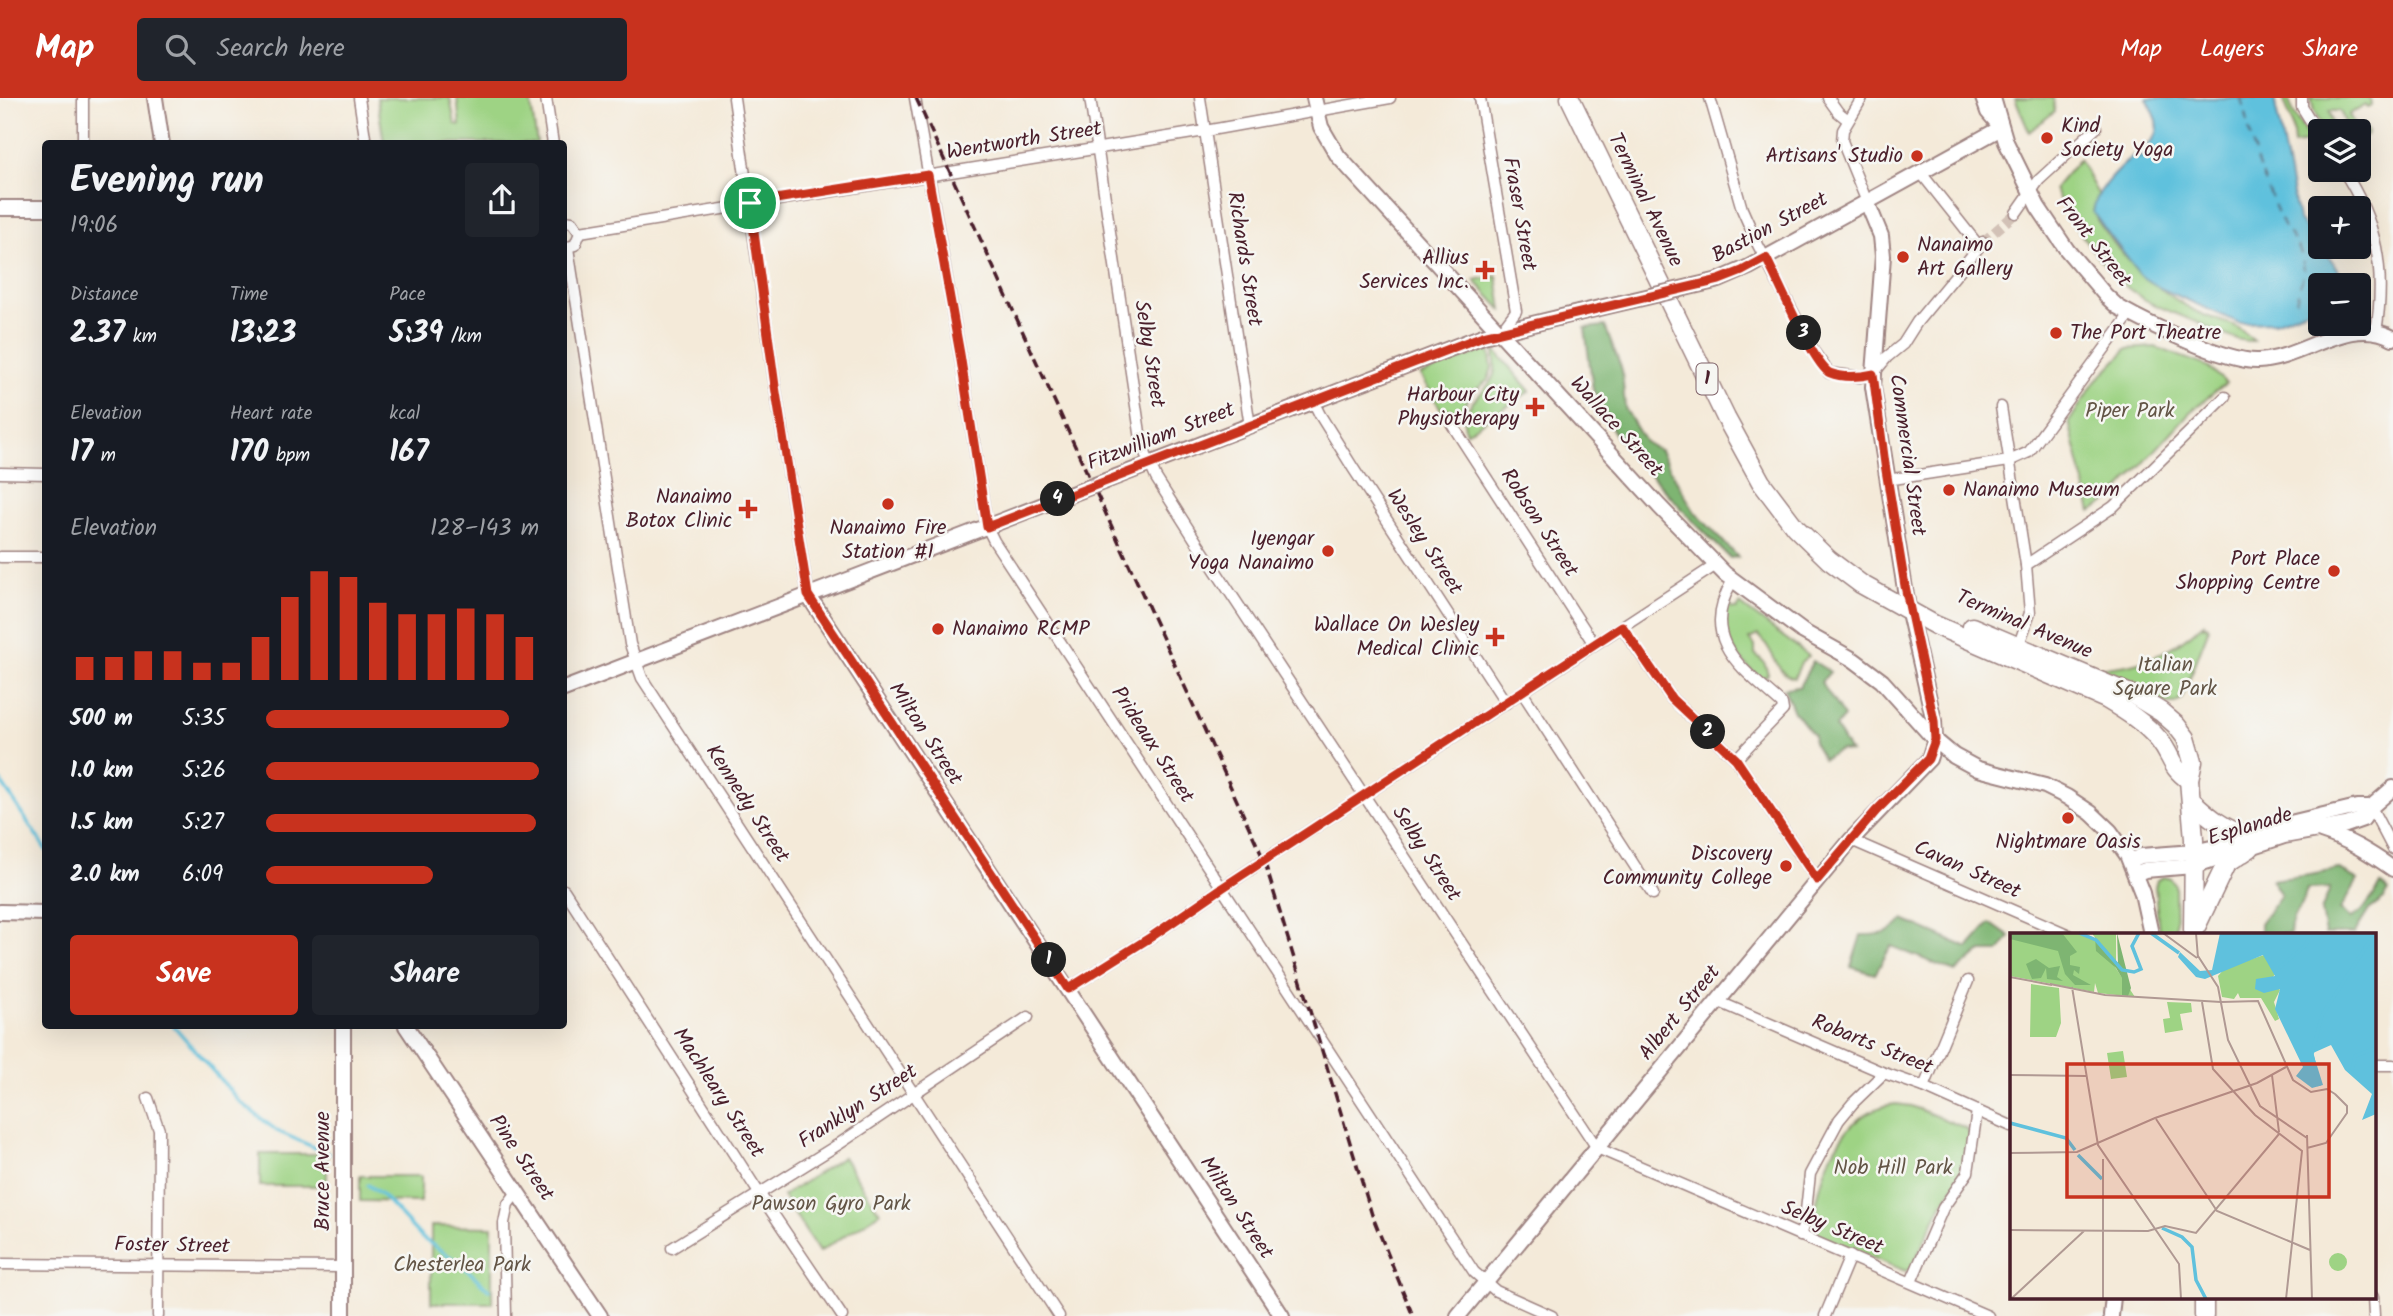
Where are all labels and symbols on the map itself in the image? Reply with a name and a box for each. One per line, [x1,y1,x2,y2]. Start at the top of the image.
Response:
place label: Kind Society Yoga [2061,110,2173,167]
street label: Wentworth Street [944,112,1105,170]
street label: Terminal Avenue [1598,127,1692,273]
marker: Kind Society Yoga [2039,130,2055,146]
place label: Artisans' Studio [1765,140,1903,173]
marker: Artisans' Studio [1909,148,1925,164]
street label: Fraser Street [1493,155,1545,274]
pin [720,173,780,233]
street label: Bastion Street [1706,183,1835,273]
street label: Richards Street [1217,189,1271,329]
street label: Front Street [2047,189,2140,296]
place label: Nanaimo Art Gallery [1917,229,2013,286]
place label: Allius Services Inc. [1359,242,1469,299]
marker: Nanaimo Art Gallery [1895,249,1911,265]
marker: Allius Services Inc. [1475,260,1495,280]
street label: Selby Street [1124,298,1174,411]
pin: 3 [1786,316,1822,350]
place label: The Port Theatre [2070,317,2222,350]
marker: The Port Theatre [2048,325,2064,341]
road number: 1 [1696,364,1718,394]
street label: Wallace Street [1561,369,1671,486]
street label: Commercial Street [1879,372,1935,539]
place label: Harbour City Physiotherapy [1398,379,1519,436]
street label: Fitzwilliam Street [1082,393,1241,480]
park label: Piper Park [2085,395,2175,428]
marker: Harbour City Physiotherapy [1525,397,1545,417]
street label: Robson Street [1491,462,1587,585]
place label: Nanaimo Museum [1963,474,2120,507]
place label: Nanaimo Botox Clinic [626,481,732,538]
pin: 4 [1040,482,1076,516]
street label: Wesley Street [1377,482,1471,602]
marker: Nanaimo Museum [1941,482,1957,498]
marker: Nanaimo Fire Station #1 [880,496,896,512]
marker: Nanaimo Botox Clinic [738,499,758,519]
place label: Nanaimo Fire Station #1 [829,512,947,569]
place label: Iyengar Yoga Nanaimo [1188,523,1315,580]
marker: Iyengar Yoga Nanaimo [1320,543,1336,559]
place label: Port Place Shopping Centre [2176,543,2321,600]
marker: Port Place Shopping Centre [2326,563,2342,579]
street label: Terminal Avenue [1950,581,2098,669]
place label: Wallace On Wesley Medical Clinic [1314,609,1479,666]
place label: Nanaimo RCMP [952,613,1090,646]
marker: Nanaimo RCMP [930,621,946,637]
marker: Wallace On Wesley Medical Clinic [1485,627,1505,647]
park label: Italian Square Park [2113,649,2217,706]
street label: Milton Street [879,676,971,793]
street label: Prideaux Street [1102,680,1203,811]
pin: 2 [1690,714,1726,750]
street label: Kennedy Street [696,738,798,871]
street label: Esplanade [2203,798,2297,856]
street label: Selby Street [1383,800,1470,909]
marker: Nightmare Oasis [2060,810,2076,826]
place label: Nightmare Oasis [1995,826,2141,859]
street label: Cavan Street [1908,832,2027,909]
place label: Discovery Community College [1603,838,1773,895]
marker: Discovery Community College [1778,858,1794,874]
inset map [2010,933,2376,1298]
pin: 1 [1032,942,1066,978]
street label: Albert Street [1631,957,1730,1068]
street label: Robarts Street [1806,1006,1938,1085]
street label: Machleary Street [663,1021,773,1166]
street label: Franklyn Street [792,1055,925,1158]
street label: Pine Street [480,1108,563,1209]
street label: Bruce Avenue [307,1111,340,1231]
street label: Milton Street [1190,1150,1282,1267]
park label: Nob Hill Park [1833,1152,1953,1185]
park label: Pawson Gyro Park [751,1188,911,1221]
street label: Selby Street [1776,1192,1889,1265]
street label: Foster Street [114,1228,231,1264]
park label: Chesterlea Park [393,1249,531,1282]

